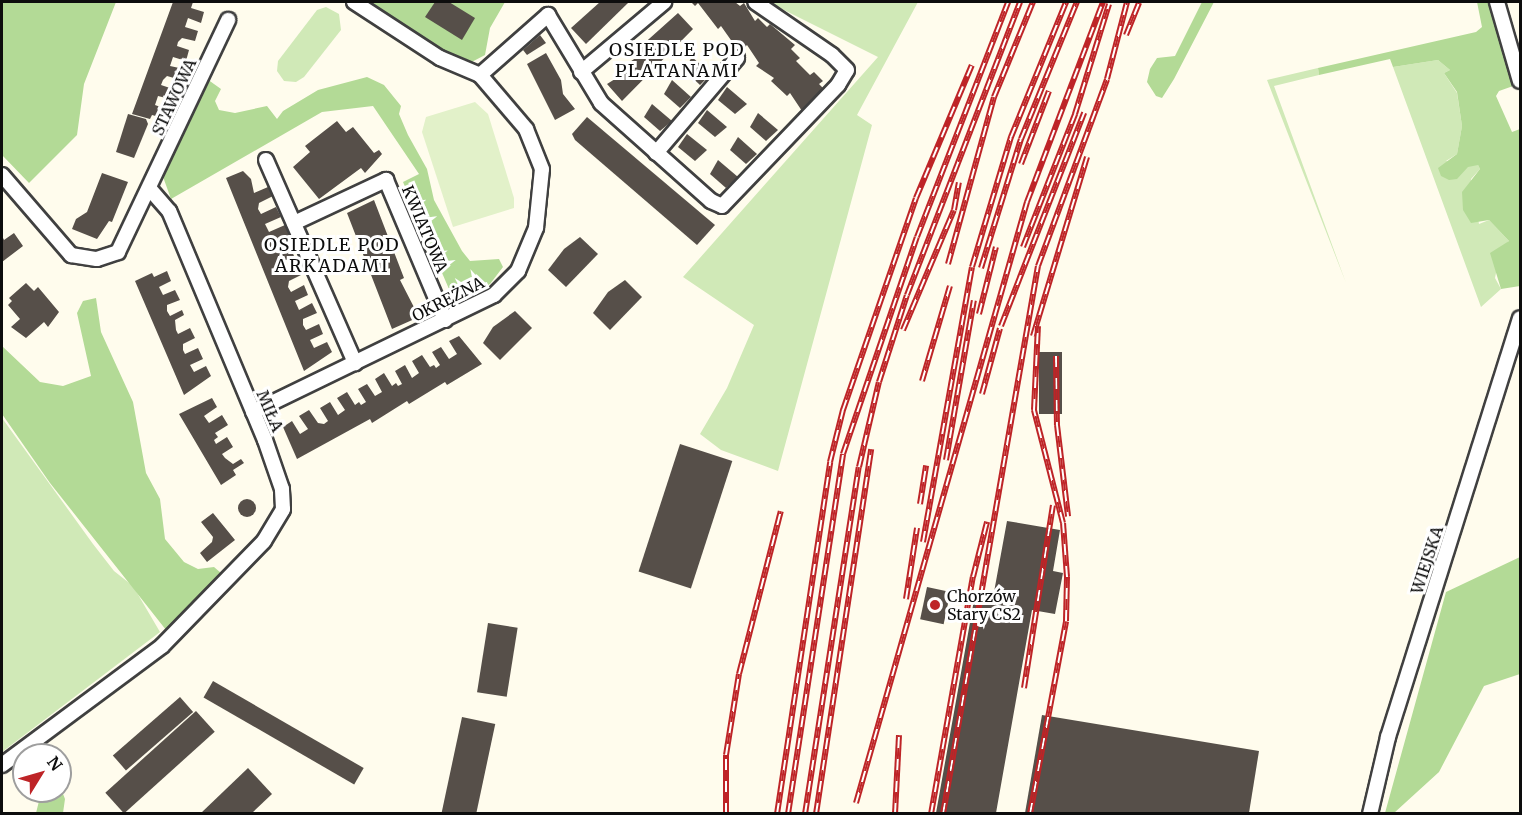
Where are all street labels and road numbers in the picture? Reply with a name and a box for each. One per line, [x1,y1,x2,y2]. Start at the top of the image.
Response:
street label: STAWOWA [148,56,200,138]
street label: KWIATOWA [398,183,452,275]
street label: OKRĘŻNA [409,273,487,325]
street label: MIŁA [253,387,287,435]
street label: WIEJSKA [1407,524,1447,596]

